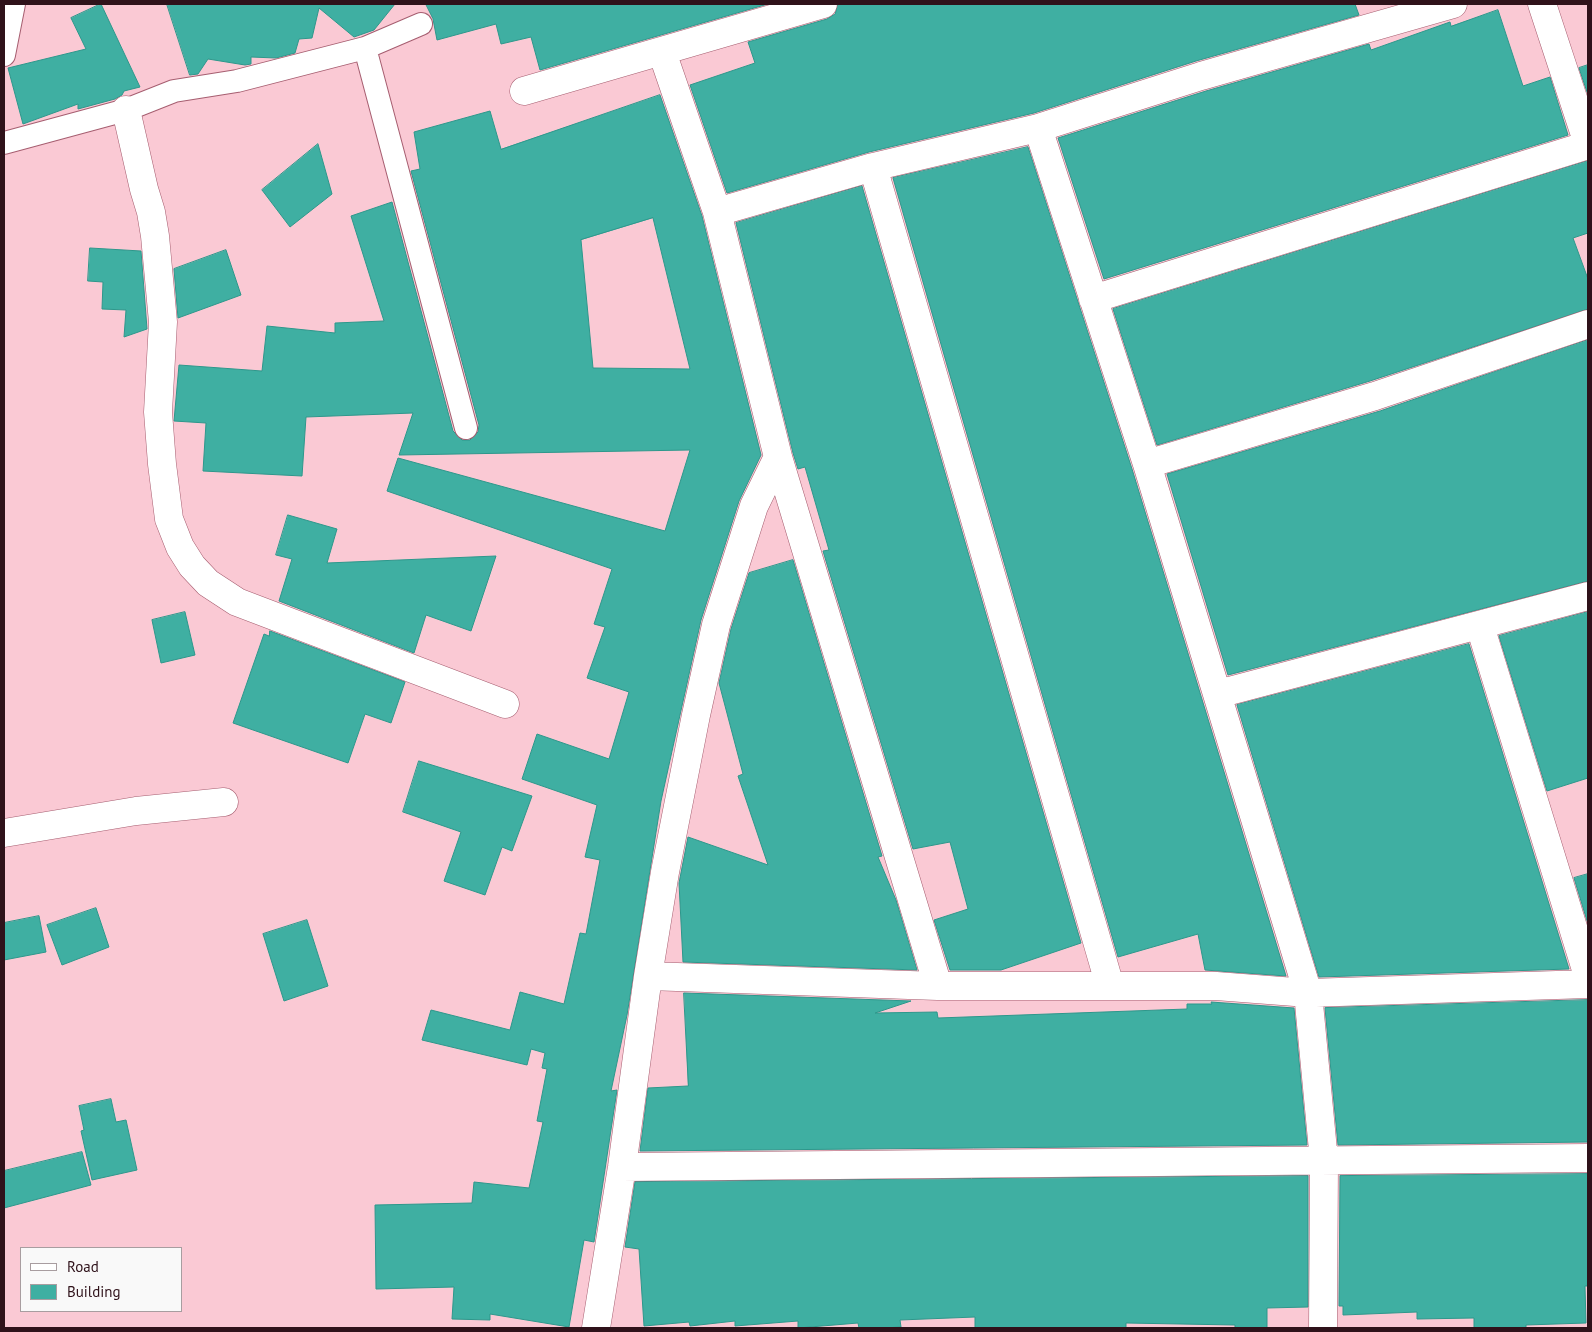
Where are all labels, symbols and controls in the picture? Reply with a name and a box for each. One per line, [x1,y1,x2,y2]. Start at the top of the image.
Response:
legend [20,1247,182,1312]
text: Road [67,1257,99,1276]
text: Building [67,1282,121,1301]

